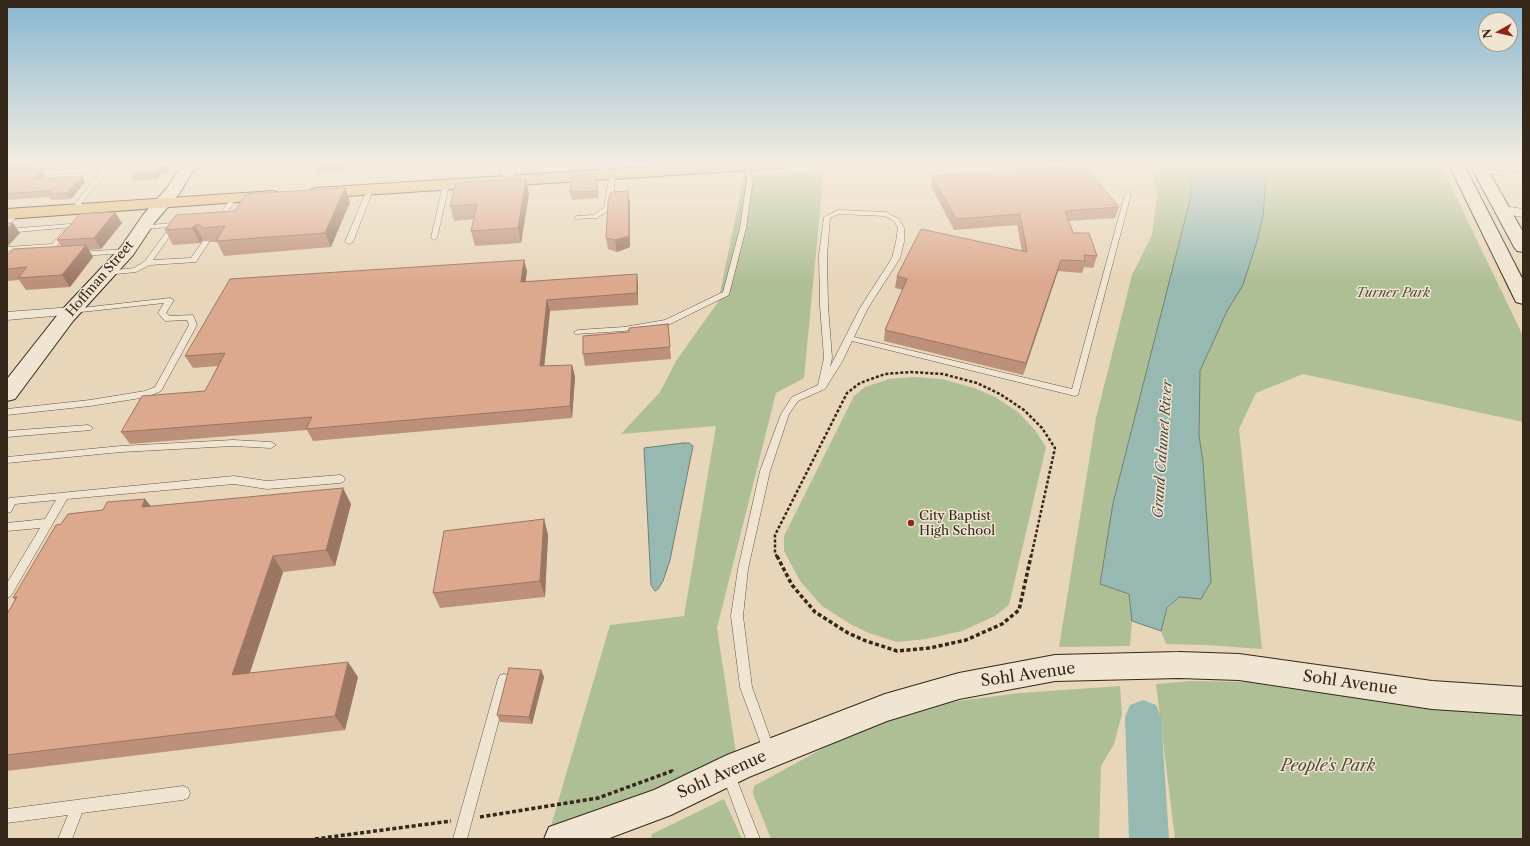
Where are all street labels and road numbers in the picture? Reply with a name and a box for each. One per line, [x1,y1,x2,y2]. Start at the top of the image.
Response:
street label: Hoffman Street [63,238,137,320]
street label: Sohl Avenue [979,659,1077,691]
street label: Sohl Avenue [1301,667,1399,699]
street label: Sohl Avenue [675,747,769,803]

